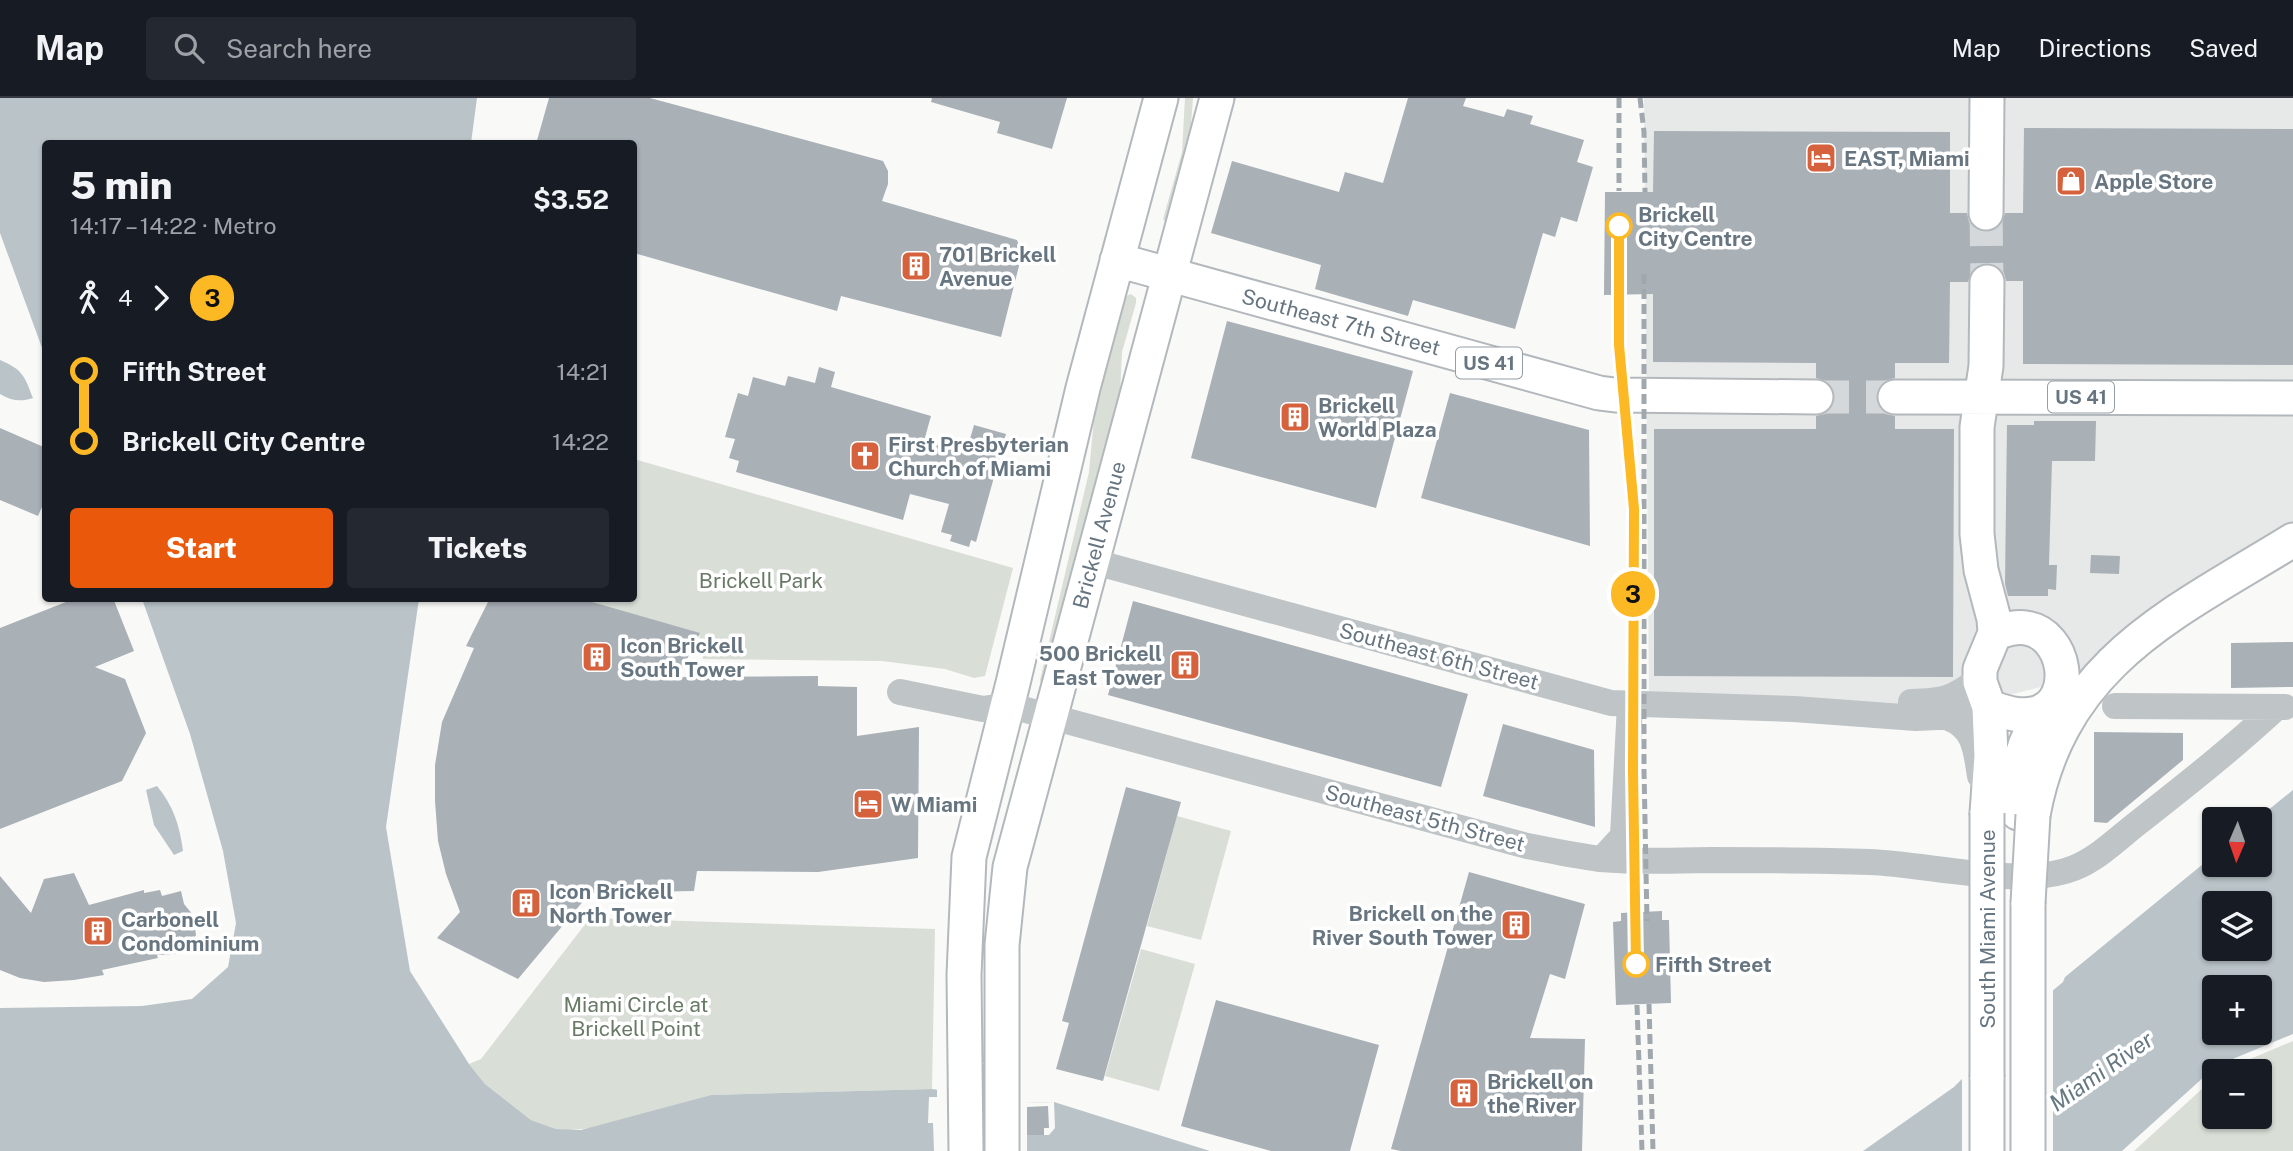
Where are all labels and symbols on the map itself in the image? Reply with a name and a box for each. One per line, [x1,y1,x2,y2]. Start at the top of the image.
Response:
hotel icon: EAST, Miami [1804,141,1838,175]
place label: EAST, Miami [1844,146,1970,171]
shop icon: Apple Store [2054,164,2088,198]
place label: Apple Store [2094,169,2213,194]
place label: Brickell City Centre [1638,202,1753,251]
marker: Brickell City Centre [1606,213,1632,239]
place label: 701 Brickell Avenue [939,242,1057,291]
building icon: 701 Brickell Avenue [899,249,933,283]
street label: Southeast 7th Street [1239,283,1443,361]
road number: US 41 [1456,347,1522,378]
road number: US 41 [2048,382,2114,412]
place label: Brickell World Plaza [1318,393,1437,442]
building icon: Brickell World Plaza [1278,400,1312,434]
place label: First Presbyterian Church of Miami [888,432,1069,481]
church icon: First Presbyterian Church of Miami [848,439,882,473]
street label: Brickell Avenue [1067,459,1131,611]
park label: Brickell Park [699,568,823,593]
line badge: 3 [1610,571,1656,617]
street label: Southeast 6th Street [1337,617,1541,695]
place label: Icon Brickell South Tower [620,633,745,682]
building icon: Icon Brickell South Tower [580,640,614,674]
place label: 500 Brickell East Tower [1039,641,1162,690]
building icon: 500 Brickell East Tower [1168,648,1202,682]
street label: Southeast 5th Street [1323,779,1527,857]
hotel icon: W Miami [851,787,885,821]
place label: W Miami [891,792,977,817]
north arrow [2202,807,2272,877]
street label: South Miami Avenue [1975,829,2000,1029]
place label: Icon Brickell North Tower [549,879,673,928]
building icon: Icon Brickell North Tower [509,886,543,920]
place label: Brickell on the River South Tower [1312,901,1493,950]
place label: Carbonell Condominium [121,907,259,956]
building icon: Brickell on the River South Tower [1499,908,1533,942]
building icon: Carbonell Condominium [81,914,115,948]
marker: Fifth Street [1623,951,1649,977]
place label: Fifth Street [1655,952,1772,977]
park label: Miami Circle at Brickell Point [563,992,709,1041]
water label: Miami River [2044,1025,2158,1117]
place label: Brickell on the River [1487,1069,1593,1118]
building icon: Brickell on the River [1447,1076,1481,1110]

